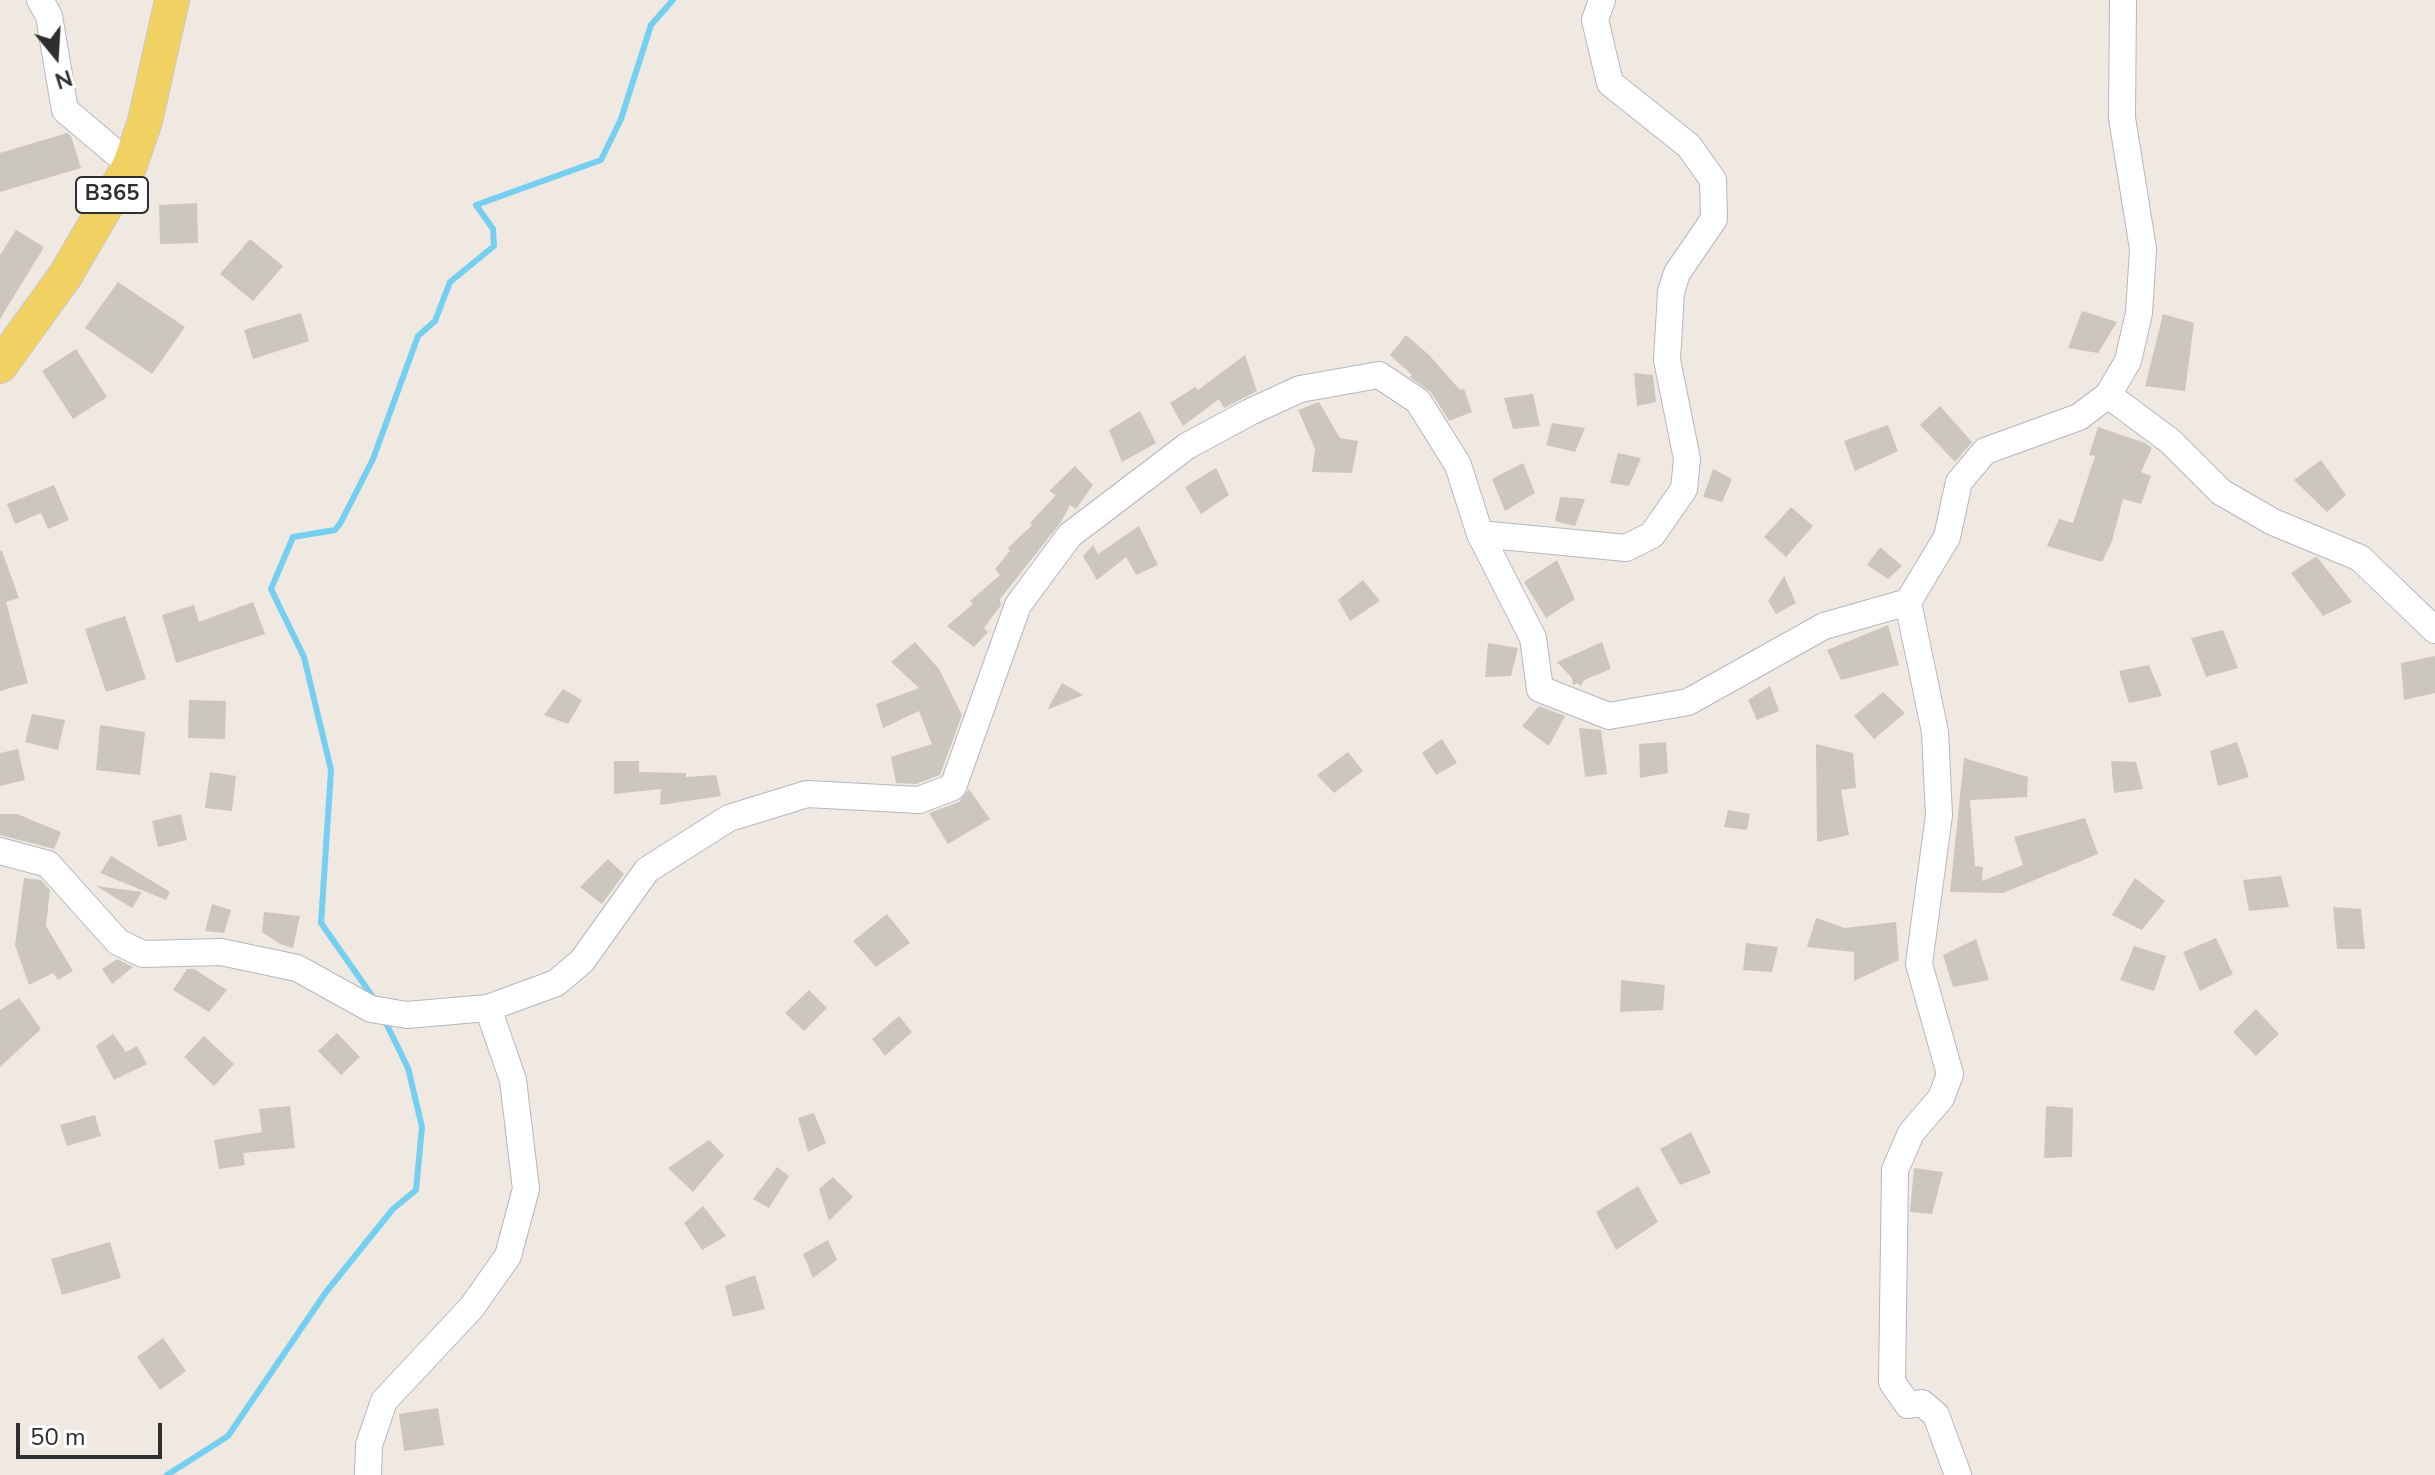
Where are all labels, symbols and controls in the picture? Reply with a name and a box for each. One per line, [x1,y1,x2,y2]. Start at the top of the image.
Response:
north arrow [16,16,96,96]
text: N [51,62,76,96]
road number: B365 [76,177,148,213]
scale bar [20,1407,166,1457]
text: 50 m [30,1421,86,1453]

